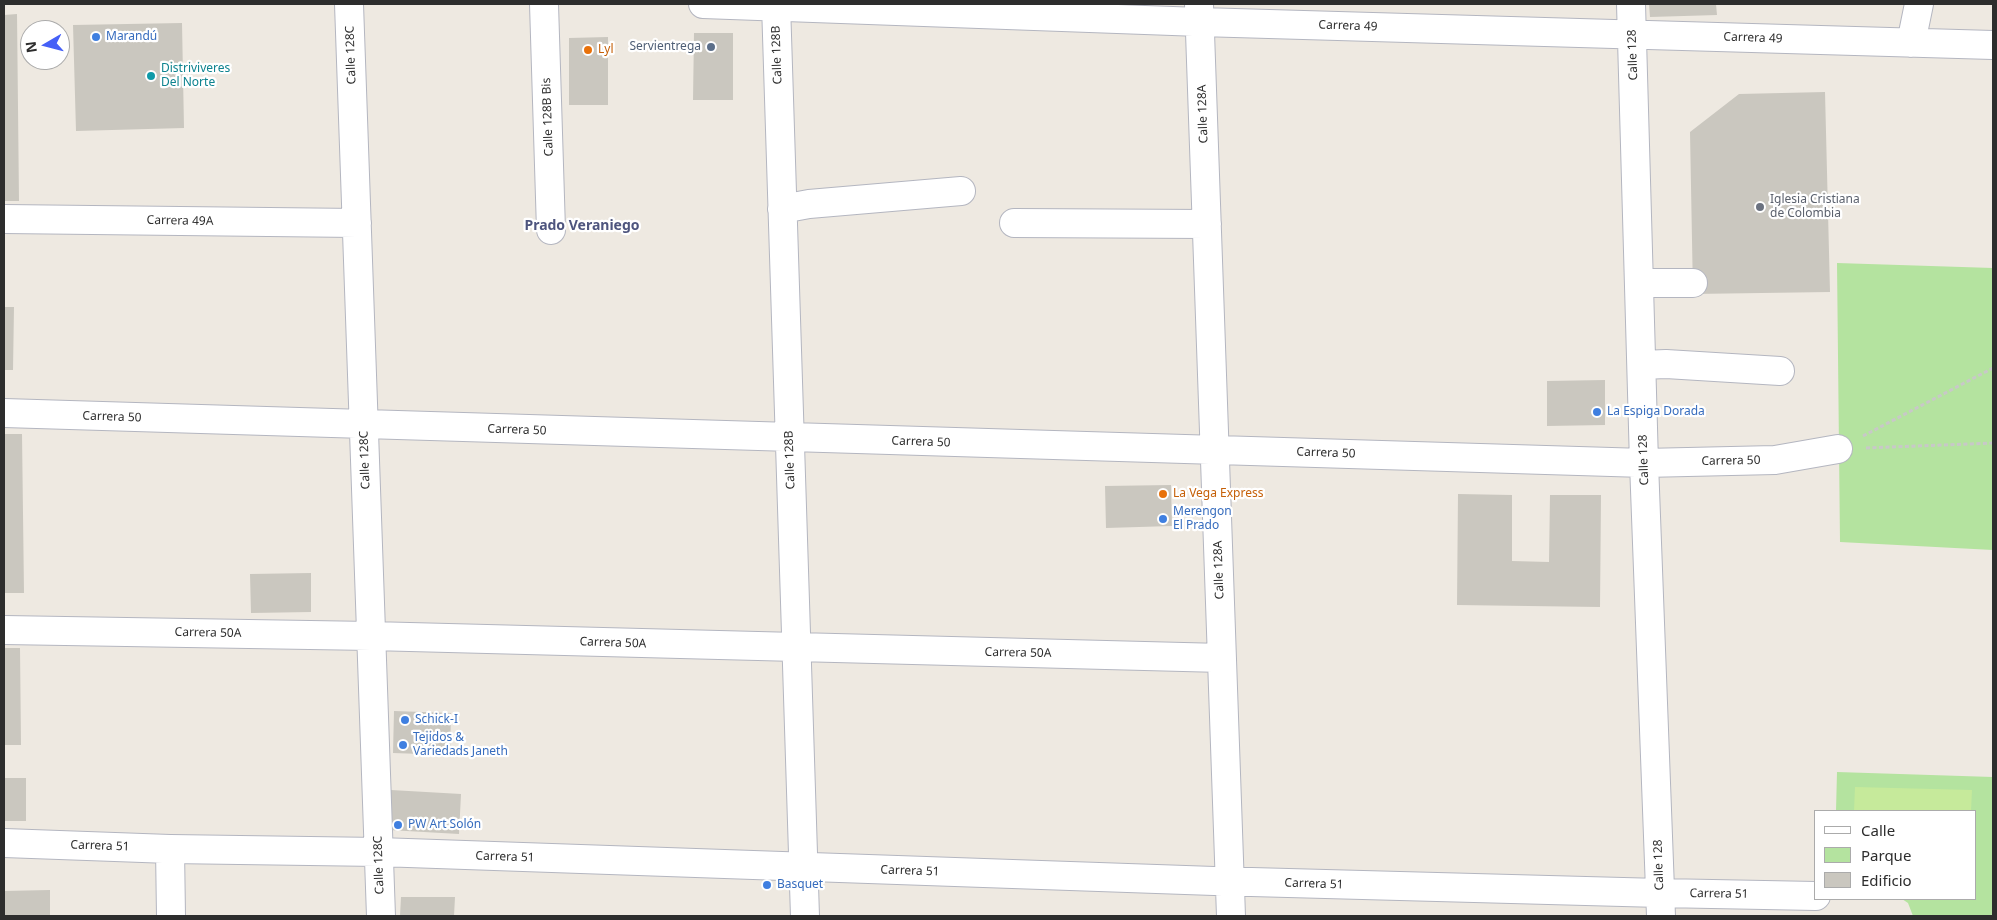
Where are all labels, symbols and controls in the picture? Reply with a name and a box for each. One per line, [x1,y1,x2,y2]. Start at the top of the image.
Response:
street label: Carrera 49 [1318,18,1378,34]
north arrow [20,20,70,70]
street label: Calle 128C [343,25,359,85]
street label: Calle 128B [769,25,785,85]
street label: Calle 128 [1625,29,1641,81]
place label: Marandú [106,30,157,44]
street label: Carrera 49 [1723,30,1783,46]
marker: Marandú [90,31,102,43]
text: N [20,40,41,54]
place label: Servientrega [629,40,701,54]
marker: Servientrega [705,41,717,53]
place label: Lyl [598,43,614,57]
marker: Lyl [582,44,594,56]
place label: Distriviveres Del Norte [161,62,230,90]
marker: Distriviveres Del Norte [145,70,157,82]
street label: Calle 128B Bis [539,77,557,157]
street label: Calle 128A [1195,84,1211,144]
place label: Iglesia Cristiana de Colombia [1770,193,1860,221]
marker: Iglesia Cristiana de Colombia [1754,201,1766,213]
street label: Carrera 49A [147,213,213,229]
district label: Prado Veraniego [524,218,640,234]
place label: La Espiga Dorada [1607,405,1705,419]
marker: La Espiga Dorada [1591,406,1603,418]
street label: Carrera 50 [82,409,142,425]
street label: Carrera 50 [487,422,547,438]
street label: Calle 128C [357,430,373,490]
street label: Calle 128B [782,430,798,490]
street label: Carrera 50 [891,434,951,450]
street label: Calle 128 [1636,434,1652,486]
street label: Carrera 50 [1296,445,1356,461]
street label: Carrera 50 [1701,453,1761,469]
place label: La Vega Express [1173,487,1263,501]
marker: La Vega Express [1157,488,1169,500]
place label: Merengon El Prado [1173,505,1232,533]
marker: Merengon El Prado [1157,513,1169,525]
street label: Calle 128A [1211,540,1227,600]
street label: Carrera 50A [175,625,241,641]
street label: Carrera 50A [579,635,647,651]
street label: Carrera 50A [985,645,1051,661]
place label: Schick-I [415,713,458,727]
marker: Schick-I [399,714,411,726]
place label: Tejidos & Variedads Janeth [413,731,508,759]
marker: Tejidos & Variedads Janeth [397,739,409,751]
legend [1814,810,1977,900]
place label: PW Art Solón [408,818,481,832]
marker: PW Art Solón [392,819,404,831]
text: Calle [1861,820,1895,840]
street label: Calle 128C [371,835,387,895]
street label: Carrera 51 [70,838,130,854]
street label: Calle 128 [1651,839,1667,891]
text: Parque [1861,845,1911,865]
street label: Carrera 51 [475,849,535,865]
street label: Carrera 51 [880,863,940,879]
text: Edificio [1861,870,1912,890]
street label: Carrera 51 [1284,876,1344,892]
place label: Basquet [777,878,823,892]
marker: Basquet [761,879,773,891]
street label: Carrera 51 [1689,886,1749,902]

